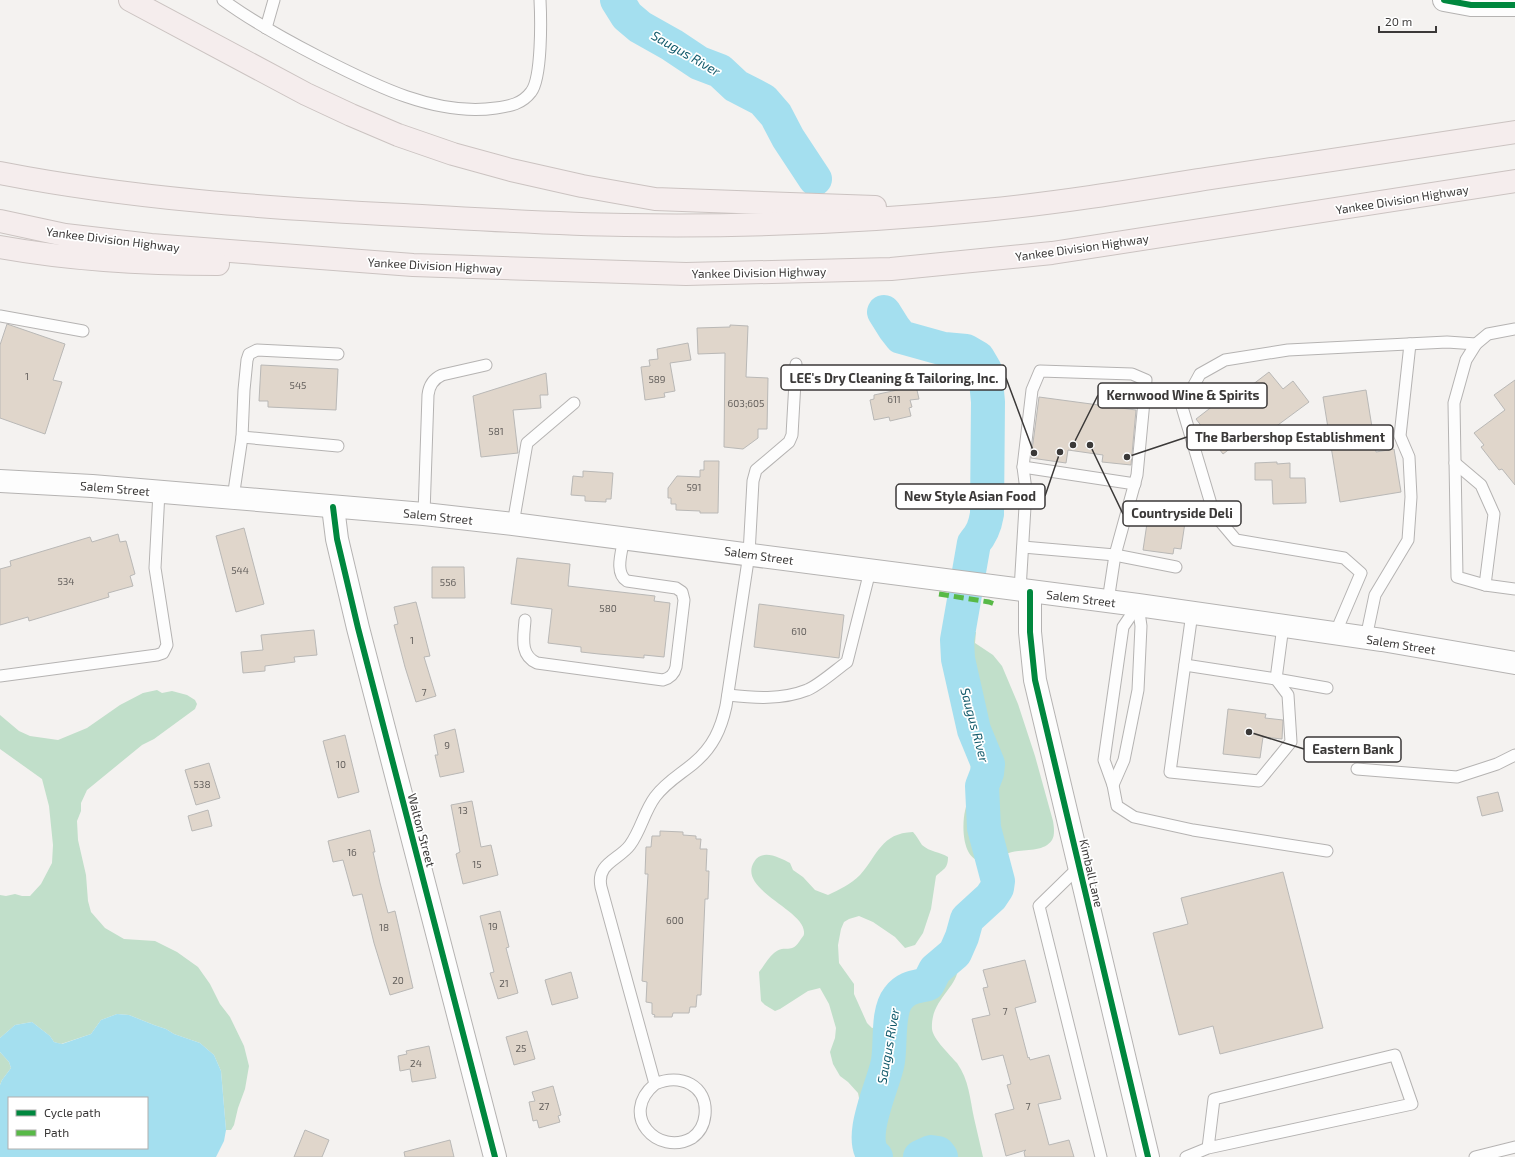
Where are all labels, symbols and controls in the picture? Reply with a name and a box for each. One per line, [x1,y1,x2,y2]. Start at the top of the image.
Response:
scale bar [1379,8,1436,34]
text: 20 m [1385,14,1412,28]
water label: Saugus River [649,27,724,80]
street label: Yankee Division Highway [1334,181,1470,216]
street label: Yankee Division Highway [45,224,181,254]
street label: Yankee Division Highway [1014,231,1150,263]
street label: Yankee Division Highway [367,254,503,276]
street label: Yankee Division Highway [692,264,827,280]
callout: LEE's Dry Cleaning & Tailoring, Inc. [781,365,1006,390]
house number: 1 [25,370,29,382]
text: LEE's Dry Cleaning & Tailoring, Inc. [790,370,998,386]
house number: 589 [648,373,666,385]
house number: 545 [290,379,306,391]
callout: Kernwood Wine & Spirits [1098,383,1267,408]
text: Kernwood Wine & Spirits [1107,387,1260,403]
house number: 611 [887,393,901,405]
house number: 603;605 [728,397,764,409]
house number: 581 [488,425,504,437]
callout: The Barbershop Establishment [1187,425,1393,450]
text: The Barbershop Establishment [1195,429,1386,445]
street label: Salem Street [80,478,151,498]
house number: 591 [686,481,702,493]
callout: New Style Asian Food [896,484,1045,509]
text: New Style Asian Food [904,488,1036,504]
callout: Countryside Deli [1123,501,1241,526]
street label: Salem Street [403,505,474,527]
text: Countryside Deli [1131,505,1233,521]
street label: Salem Street [723,543,795,567]
house number: 544 [231,564,249,576]
house number: 534 [57,575,75,587]
house number: 556 [440,576,456,588]
street label: Salem Street [1045,587,1117,609]
house number: 580 [599,602,617,614]
house number: 610 [791,625,807,637]
street label: Salem Street [1365,632,1437,656]
house number: 1 [410,634,414,646]
house number: 7 [421,686,427,698]
water label: Saugus River [957,686,993,765]
callout: Eastern Bank [1304,737,1401,762]
house number: 9 [444,739,450,751]
text: Eastern Bank [1312,741,1394,757]
house number: 10 [336,758,346,770]
house number: 538 [194,778,211,790]
street label: Walton Street [405,792,439,869]
house number: 13 [458,804,468,816]
street label: Kimball Lane [1077,837,1107,909]
house number: 16 [347,846,357,858]
house number: 15 [472,858,482,870]
house number: 600 [666,914,684,926]
house number: 19 [488,920,498,932]
house number: 18 [379,921,389,933]
house number: 20 [392,974,404,986]
house number: 21 [499,977,509,989]
house number: 7 [1002,1005,1008,1017]
water label: Saugus River [873,1006,903,1085]
house number: 25 [516,1042,526,1054]
house number: 24 [410,1057,422,1069]
legend [8,1097,148,1149]
house number: 27 [539,1100,549,1112]
house number: 7 [1025,1100,1031,1112]
text: Cycle path [44,1105,101,1119]
text: Path [44,1125,69,1139]

